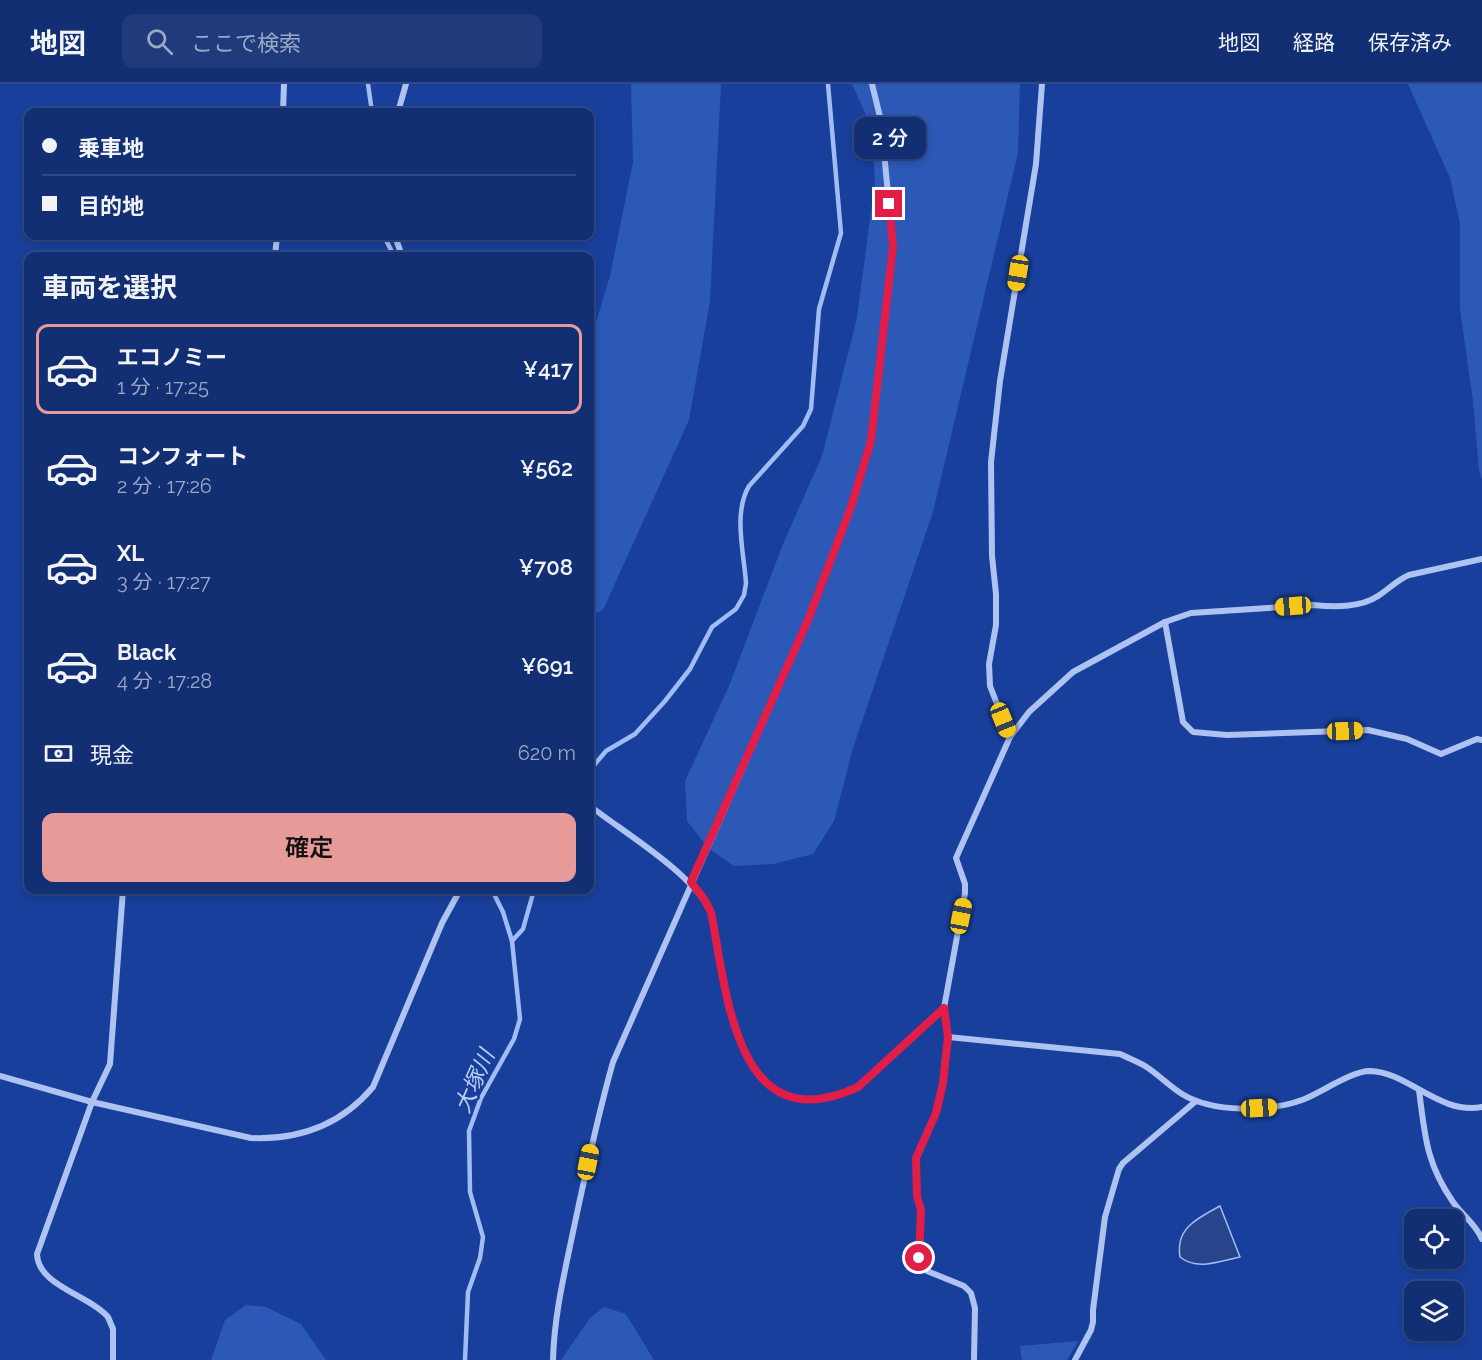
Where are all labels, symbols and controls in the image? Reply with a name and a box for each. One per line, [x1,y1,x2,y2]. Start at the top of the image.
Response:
search box [122,14,542,68]
icon: search [143,25,176,58]
text: 地図 [30,27,86,60]
text: ここで検索 [191,30,301,56]
text: 地図 [1218,30,1260,55]
text: 経路 [1293,30,1335,55]
text: 保存済み [1368,30,1452,55]
callout: 2 分 [853,117,925,159]
text: 2 分 [872,126,908,150]
text: 乗車地 [78,135,144,161]
route end [875,190,902,217]
text: 目的地 [78,193,144,219]
car [1006,254,1030,292]
text: 車両を選択 [42,272,177,303]
icon: car [45,342,99,396]
text: エコノミー [117,344,227,370]
text: ¥417 [523,356,573,382]
text: 1 分 · 17:25 [117,375,209,399]
icon: car [45,441,99,495]
text: コンフォート [117,443,248,469]
text: ¥562 [520,455,573,481]
text: 2 分 · 17:26 [117,474,212,498]
icon: car [45,540,99,594]
text: XL [117,540,144,566]
text: ¥708 [519,554,573,580]
text: 3 分 · 17:27 [117,570,211,594]
car [1274,596,1312,616]
icon: car [45,639,99,693]
text: Black [117,639,176,665]
text: ¥691 [521,653,573,679]
text: 4 分 · 17:28 [117,669,212,693]
car [988,700,1018,740]
car [1327,721,1363,741]
icon: cash [42,737,75,770]
text: 620 m [518,741,576,765]
text: 現金 [90,742,134,768]
button: 確定 [42,813,576,882]
car [949,897,973,935]
water label: 大塚川 [449,1044,500,1116]
car [1241,1098,1277,1118]
car [576,1143,600,1181]
map controls [1404,1209,1464,1341]
button: locate [1404,1209,1464,1269]
route start [905,1244,932,1271]
button: layers [1404,1281,1464,1341]

